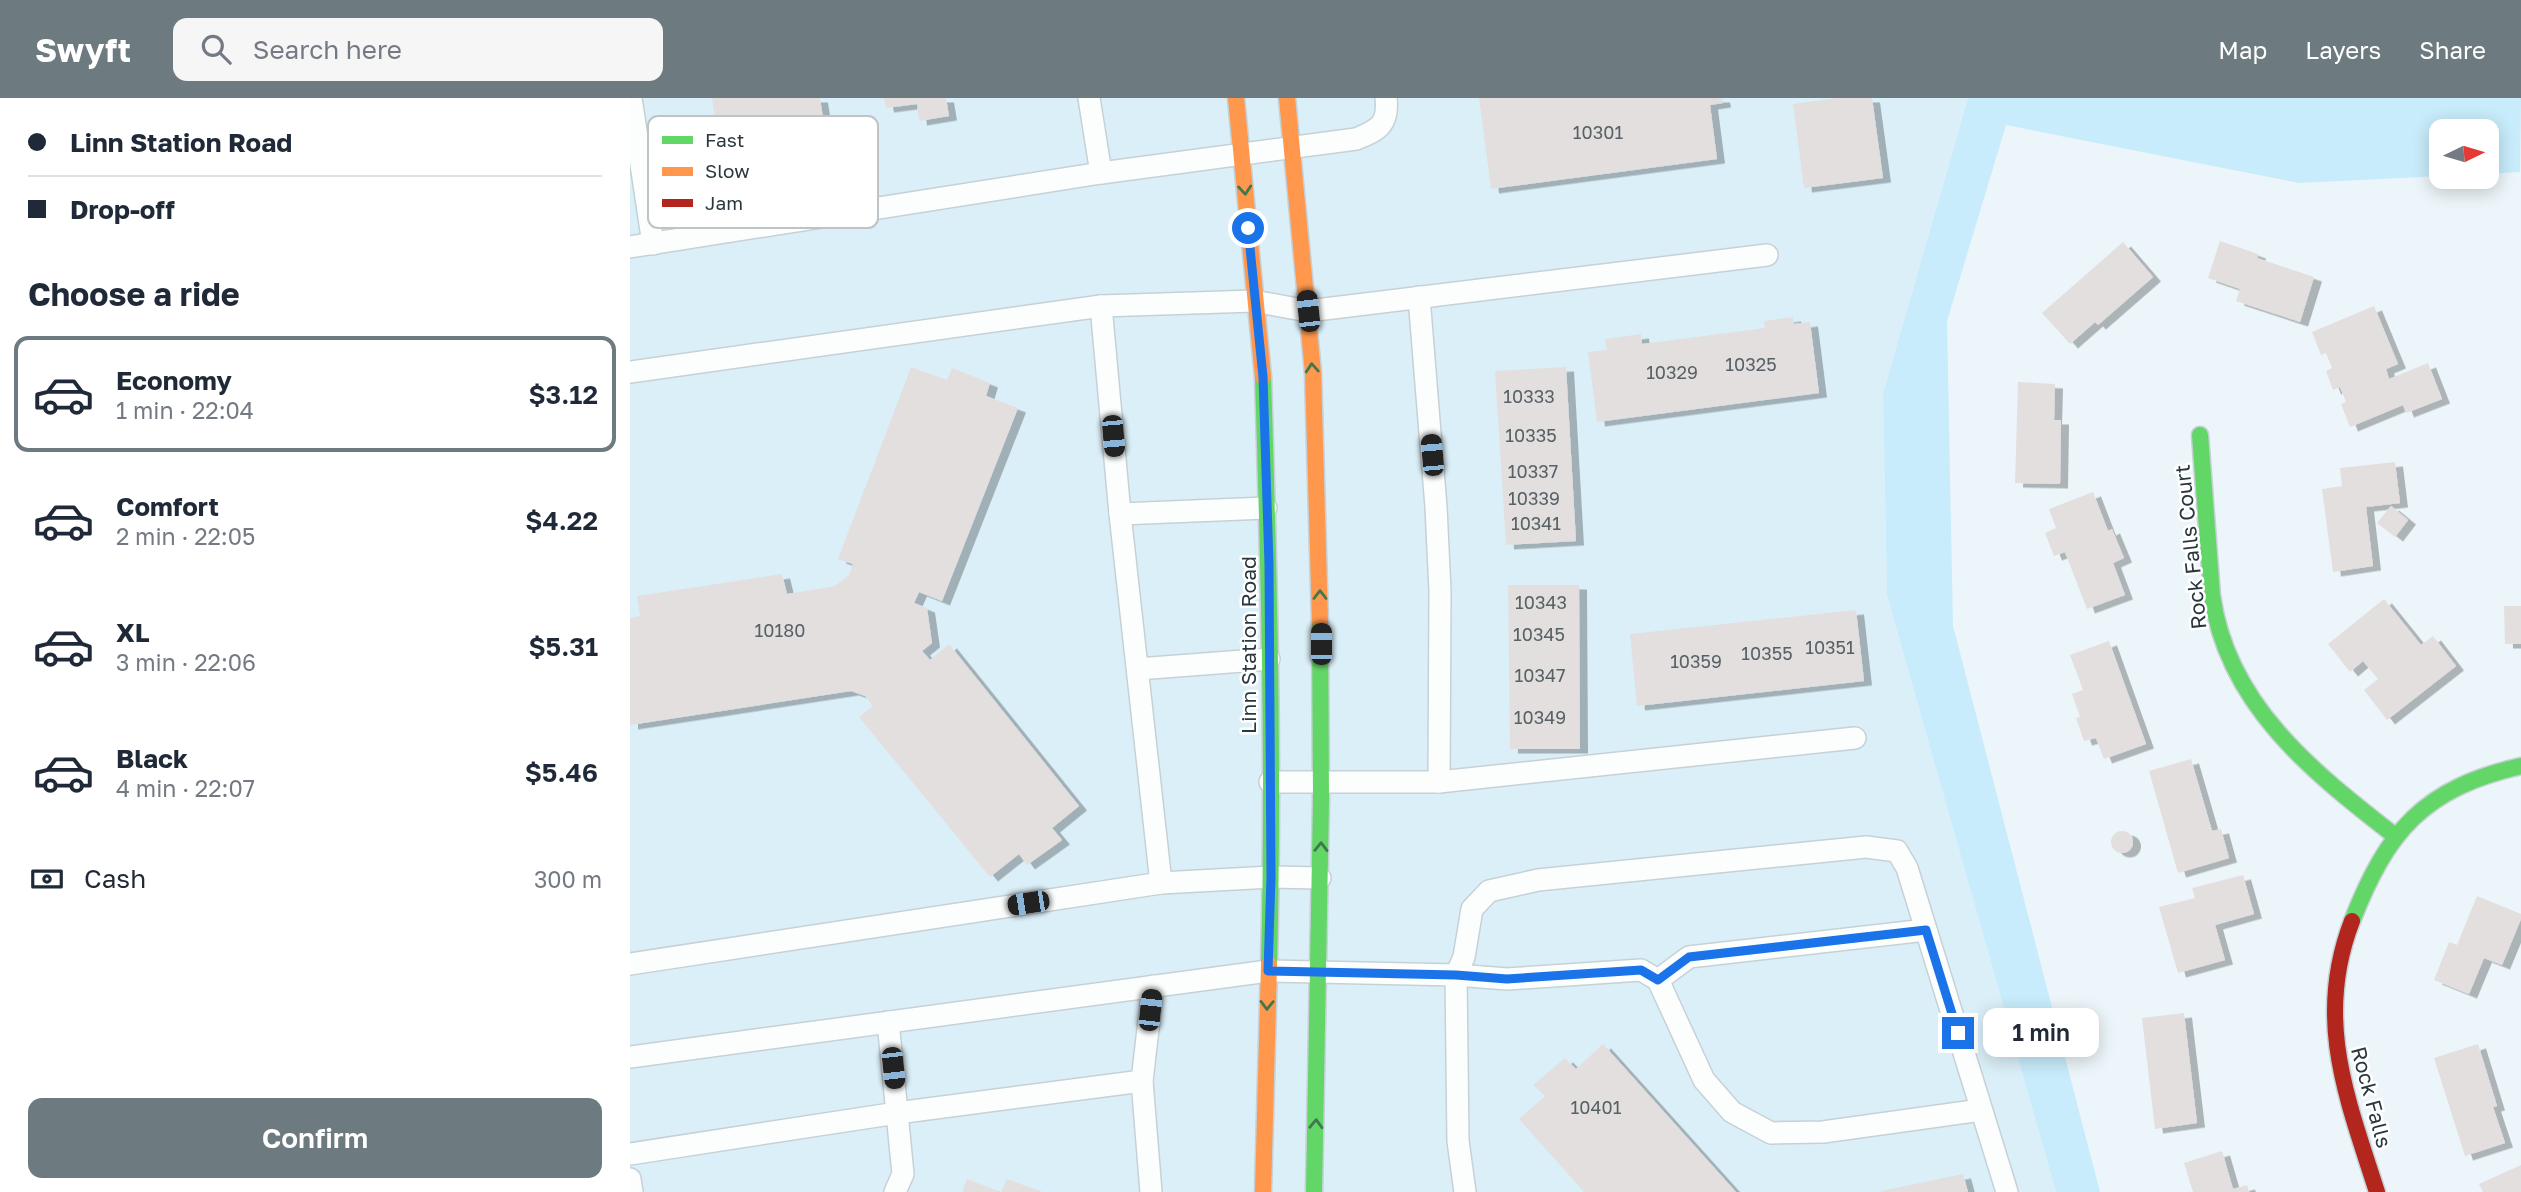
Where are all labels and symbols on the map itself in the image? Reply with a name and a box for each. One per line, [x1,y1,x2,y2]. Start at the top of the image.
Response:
legend [648,116,878,228]
north arrow [2429,119,2499,189]
house number: 10301 [1573,121,1623,143]
text: Fast [705,128,744,151]
text: Slow [705,159,750,182]
one-way arrow [1237,185,1252,196]
text: Jam [705,191,743,214]
route start [1232,212,1264,244]
car [1296,289,1321,333]
house number: 10325 [1725,353,1777,375]
house number: 10329 [1646,361,1698,383]
one-way arrow [1305,362,1320,373]
house number: 10333 [1503,385,1555,407]
car [1101,414,1126,458]
house number: 10335 [1505,424,1557,446]
car [1420,433,1445,477]
house number: 10337 [1508,460,1558,482]
street label: Rock Falls Court [2168,463,2212,631]
house number: 10339 [1508,487,1560,509]
house number: 10341 [1511,512,1561,534]
street label: Linn Station Road [1235,556,1261,734]
one-way arrow [1312,590,1328,600]
house number: 10343 [1515,591,1567,613]
house number: 10180 [755,619,805,641]
car [1311,623,1332,665]
house number: 10345 [1513,623,1565,645]
house number: 10351 [1805,636,1855,658]
house number: 10355 [1741,642,1793,664]
house number: 10359 [1670,650,1722,672]
house number: 10347 [1515,664,1565,686]
house number: 10349 [1514,706,1566,728]
one-way arrow [1313,842,1329,852]
car [1006,889,1051,917]
car [1138,988,1163,1032]
one-way arrow [1260,999,1275,1010]
callout: 1 min [1982,1009,2098,1058]
route end [1942,1017,1974,1049]
street label: Rock Falls [2346,1044,2398,1150]
car [881,1046,906,1090]
house number: 10401 [1571,1096,1622,1118]
one-way arrow [1308,1118,1324,1129]

